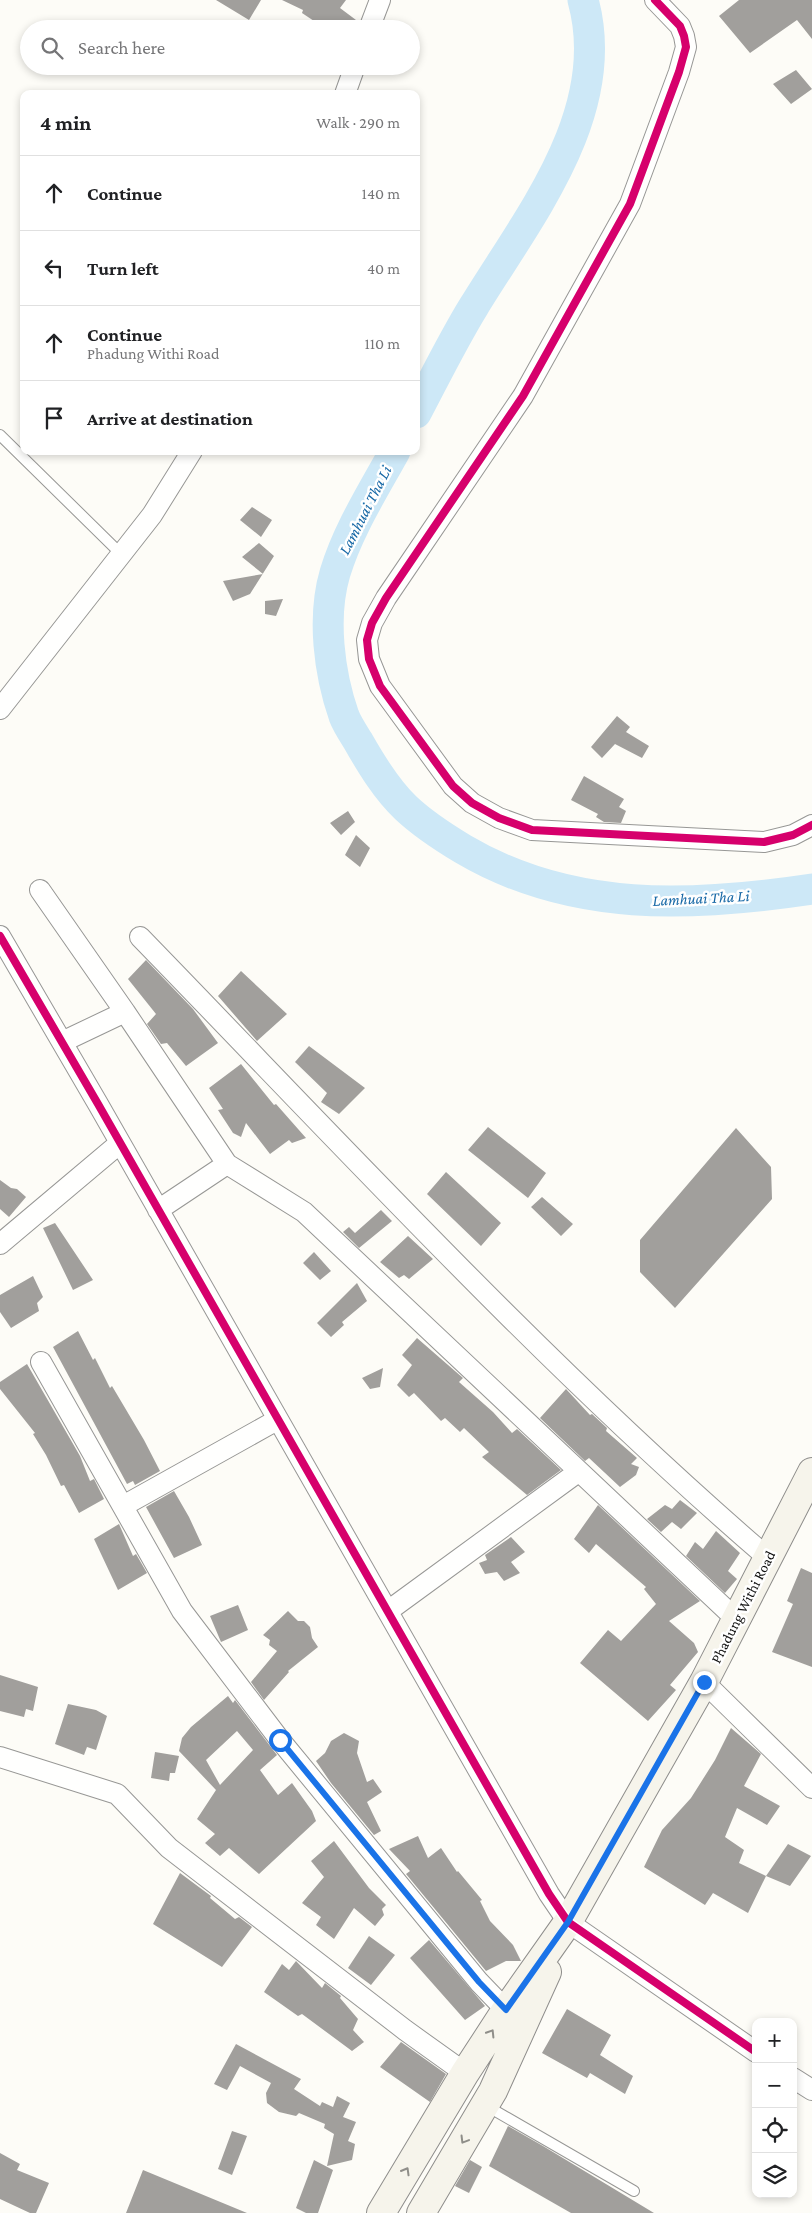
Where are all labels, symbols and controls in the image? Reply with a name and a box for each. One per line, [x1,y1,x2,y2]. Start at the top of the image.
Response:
search box [20,20,420,75]
icon: search [38,34,66,62]
text: Search here [78,37,165,58]
text: 4 min [40,111,91,135]
text: Walk · 290 m [316,114,400,131]
icon: ahead [40,179,68,207]
text: Continue [87,183,162,204]
text: 140 m [362,185,400,202]
icon: left [40,254,68,282]
text: Turn left [87,258,159,279]
text: 40 m [367,260,400,277]
text: Continue [87,324,162,345]
icon: ahead [40,329,68,357]
text: 110 m [364,335,400,352]
text: Phadung Withi Road [87,345,219,362]
icon: arrive [40,404,68,432]
text: Arrive at destination [87,408,253,429]
water label: Lamhuai Tha Li [335,462,395,557]
water label: Lamhuai Tha Li [652,887,751,909]
street label: Phadung Withi Road [708,1548,779,1666]
route end [693,1671,716,1694]
route start [269,1729,292,1752]
map controls [752,2018,797,2198]
button: + [752,2018,797,2063]
one-way arrow [485,2029,494,2038]
button: − [752,2063,797,2108]
button: locate [752,2108,797,2153]
one-way arrow [461,2134,471,2143]
button: layers [752,2153,797,2198]
one-way arrow [399,2167,409,2176]

